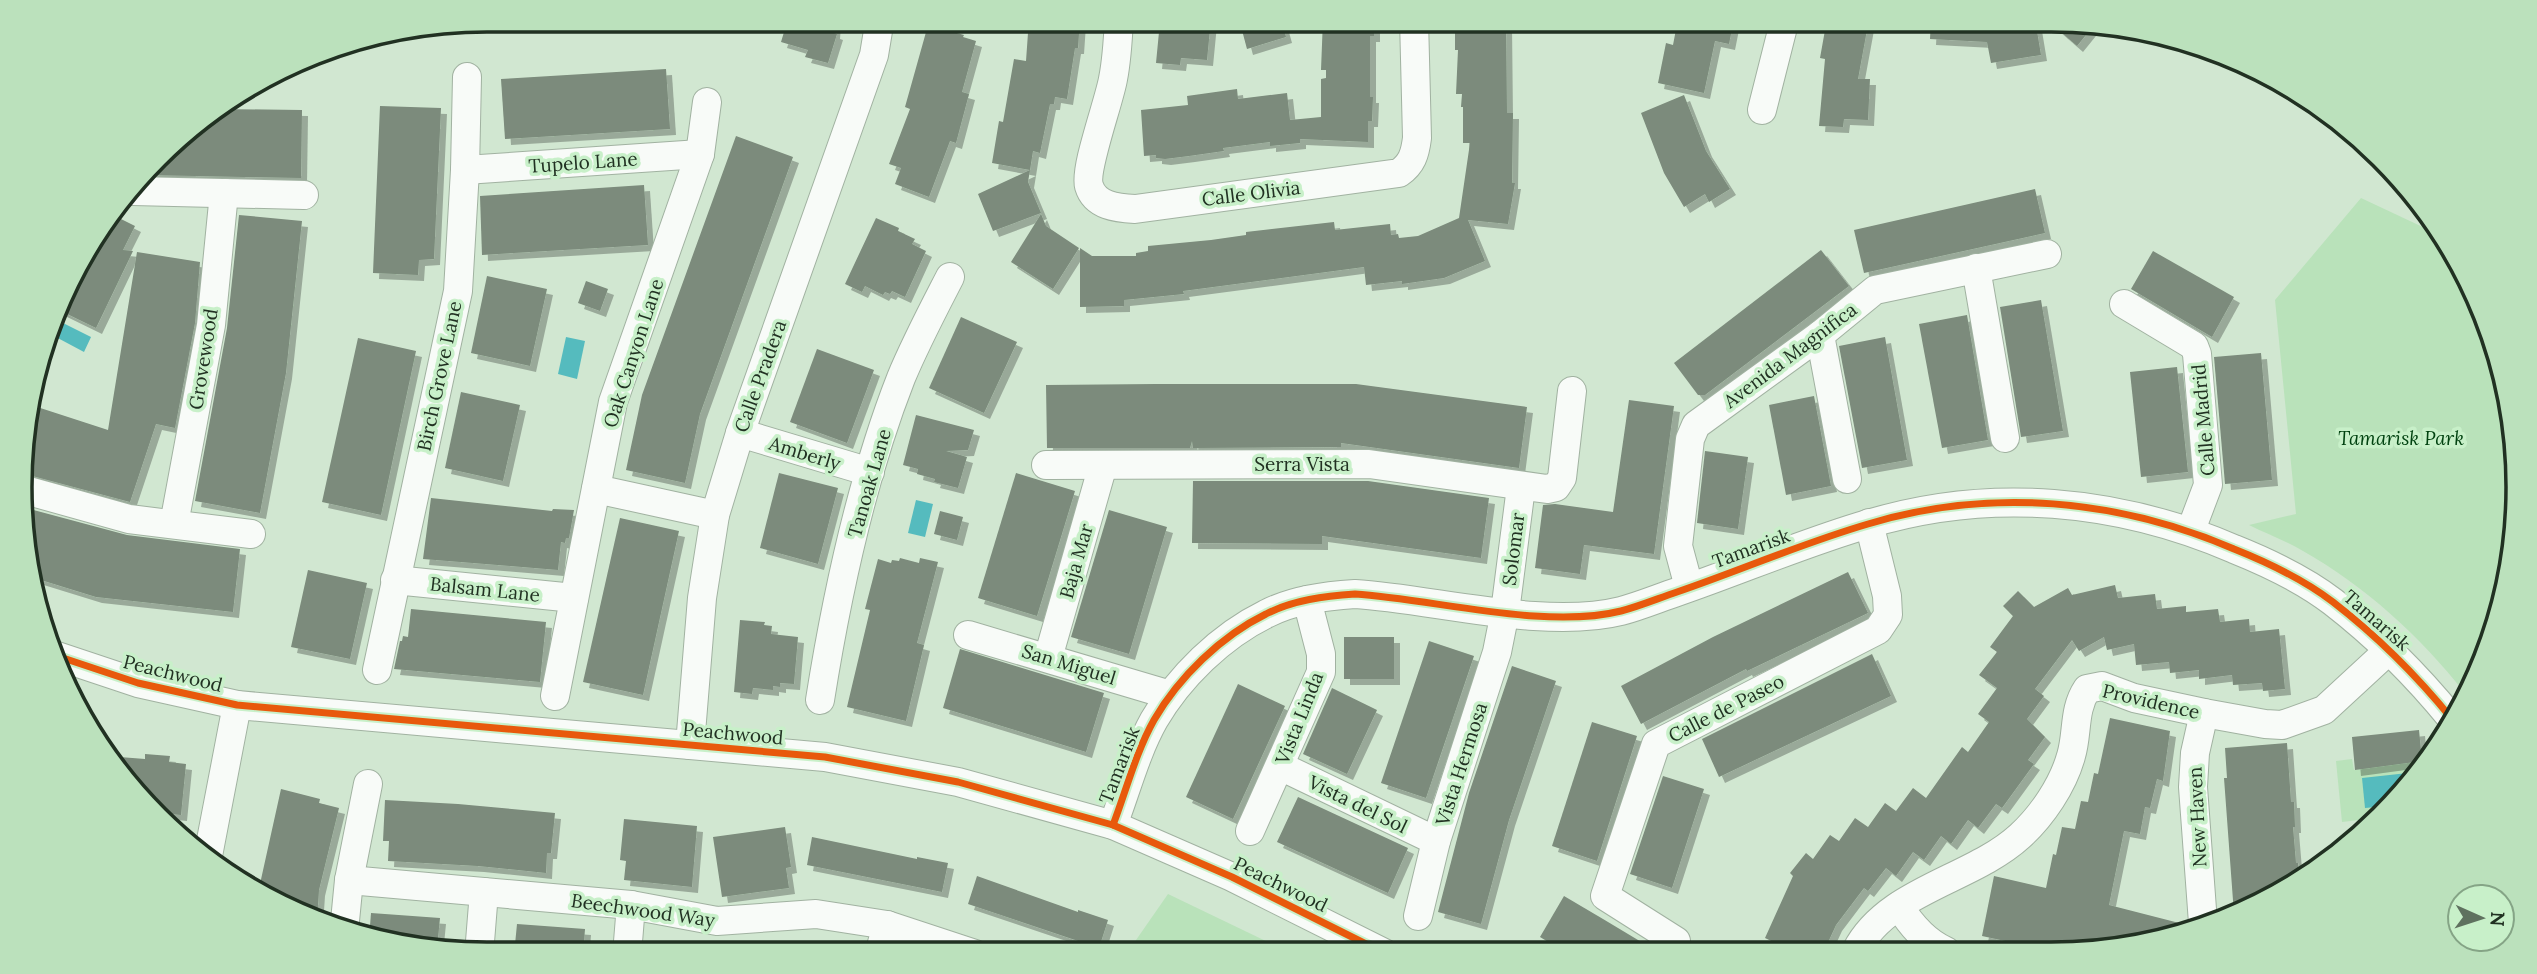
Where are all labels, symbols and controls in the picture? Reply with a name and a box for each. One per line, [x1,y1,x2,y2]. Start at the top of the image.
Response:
street label: Tupelo Lane [528,146,638,178]
street label: Calle Olivia [1200,175,1302,211]
street label: Oak Canyon Lane [598,276,668,430]
street label: Avenida Magnifica [1718,297,1862,414]
street label: Birch Grove Lane [411,299,467,453]
street label: Grovewood [183,307,223,411]
street label: Calle Pradera [729,316,791,435]
street label: Calle Madrid [2186,363,2220,477]
street label: Tanoak Lane [842,426,896,540]
park label: Tamarisk Park [2338,426,2464,450]
street label: Amberly [765,430,844,475]
street label: Serra Vista [1254,452,1350,476]
street label: Solomar [1497,510,1529,587]
street label: Baja Mar [1054,520,1098,601]
street label: Tamarisk [1709,523,1794,573]
street label: Balsam Lane [429,571,541,607]
street label: Tamarisk [2339,584,2416,656]
street label: San Miguel [1019,638,1119,690]
street label: Peachwood [121,649,225,697]
street label: Vista Linda [1269,668,1328,769]
street label: Calle de Paseo [1664,669,1788,747]
street label: Providence [2100,678,2202,724]
street label: Vista Hermosa [1429,699,1492,830]
street label: Peachwood [681,717,785,749]
street label: Tamarisk [1093,722,1145,807]
street label: New Haven [2182,766,2212,868]
street label: Vista del Sol [1304,769,1411,838]
street label: Peachwood [1230,851,1332,917]
north arrow [2446,883,2516,953]
street label: Beechwood Way [570,888,716,932]
text: N [2486,911,2510,927]

